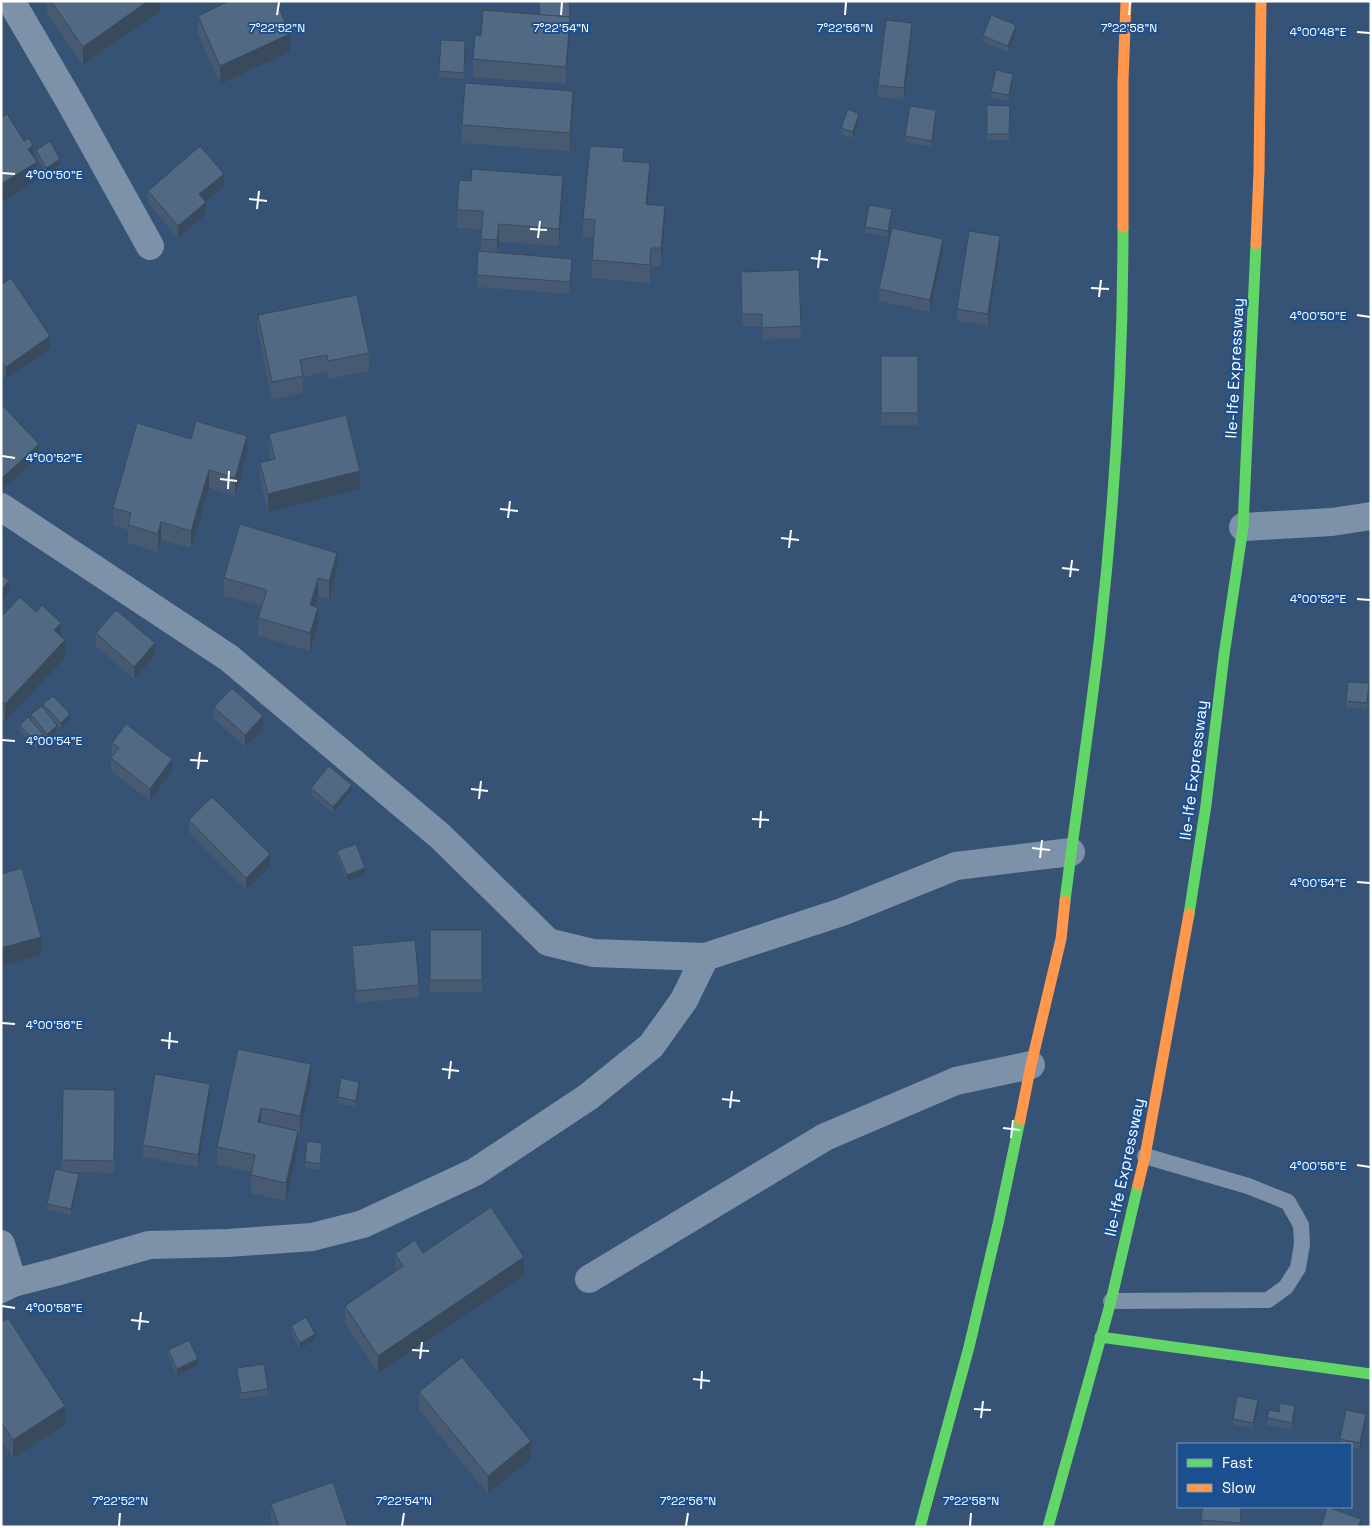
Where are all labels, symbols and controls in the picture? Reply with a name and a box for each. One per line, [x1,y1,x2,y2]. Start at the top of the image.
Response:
text: 7°22'52"N [249,20,305,36]
text: 7°22'54"N [533,20,589,36]
text: 7°22'56"N [817,20,873,36]
text: 7°22'58"N [1101,20,1157,36]
text: 4°00'48"E [1290,24,1347,40]
text: 4°00'50"E [25,167,83,183]
street label: Ile-Ife Expressway [1220,297,1249,439]
text: 4°00'50"E [1289,308,1347,324]
text: 4°00'52"E [26,450,83,466]
text: 4°00'52"E [1290,591,1347,607]
street label: Ile-Ife Expressway [1174,699,1213,841]
text: 4°00'54"E [26,733,83,749]
text: 4°00'54"E [1290,875,1347,891]
text: 4°00'56"E [26,1017,83,1033]
street label: Ile-Ife Expressway [1100,1096,1149,1238]
text: 4°00'56"E [1290,1158,1347,1174]
text: 4°00'58"E [26,1300,83,1316]
legend [1177,1443,1352,1508]
text: Fast [1222,1453,1253,1472]
text: Slow [1222,1478,1256,1497]
text: 7°22'52"N [92,1493,148,1509]
text: 7°22'54"N [376,1493,432,1509]
text: 7°22'56"N [660,1493,716,1509]
text: 7°22'58"N [943,1493,999,1509]

